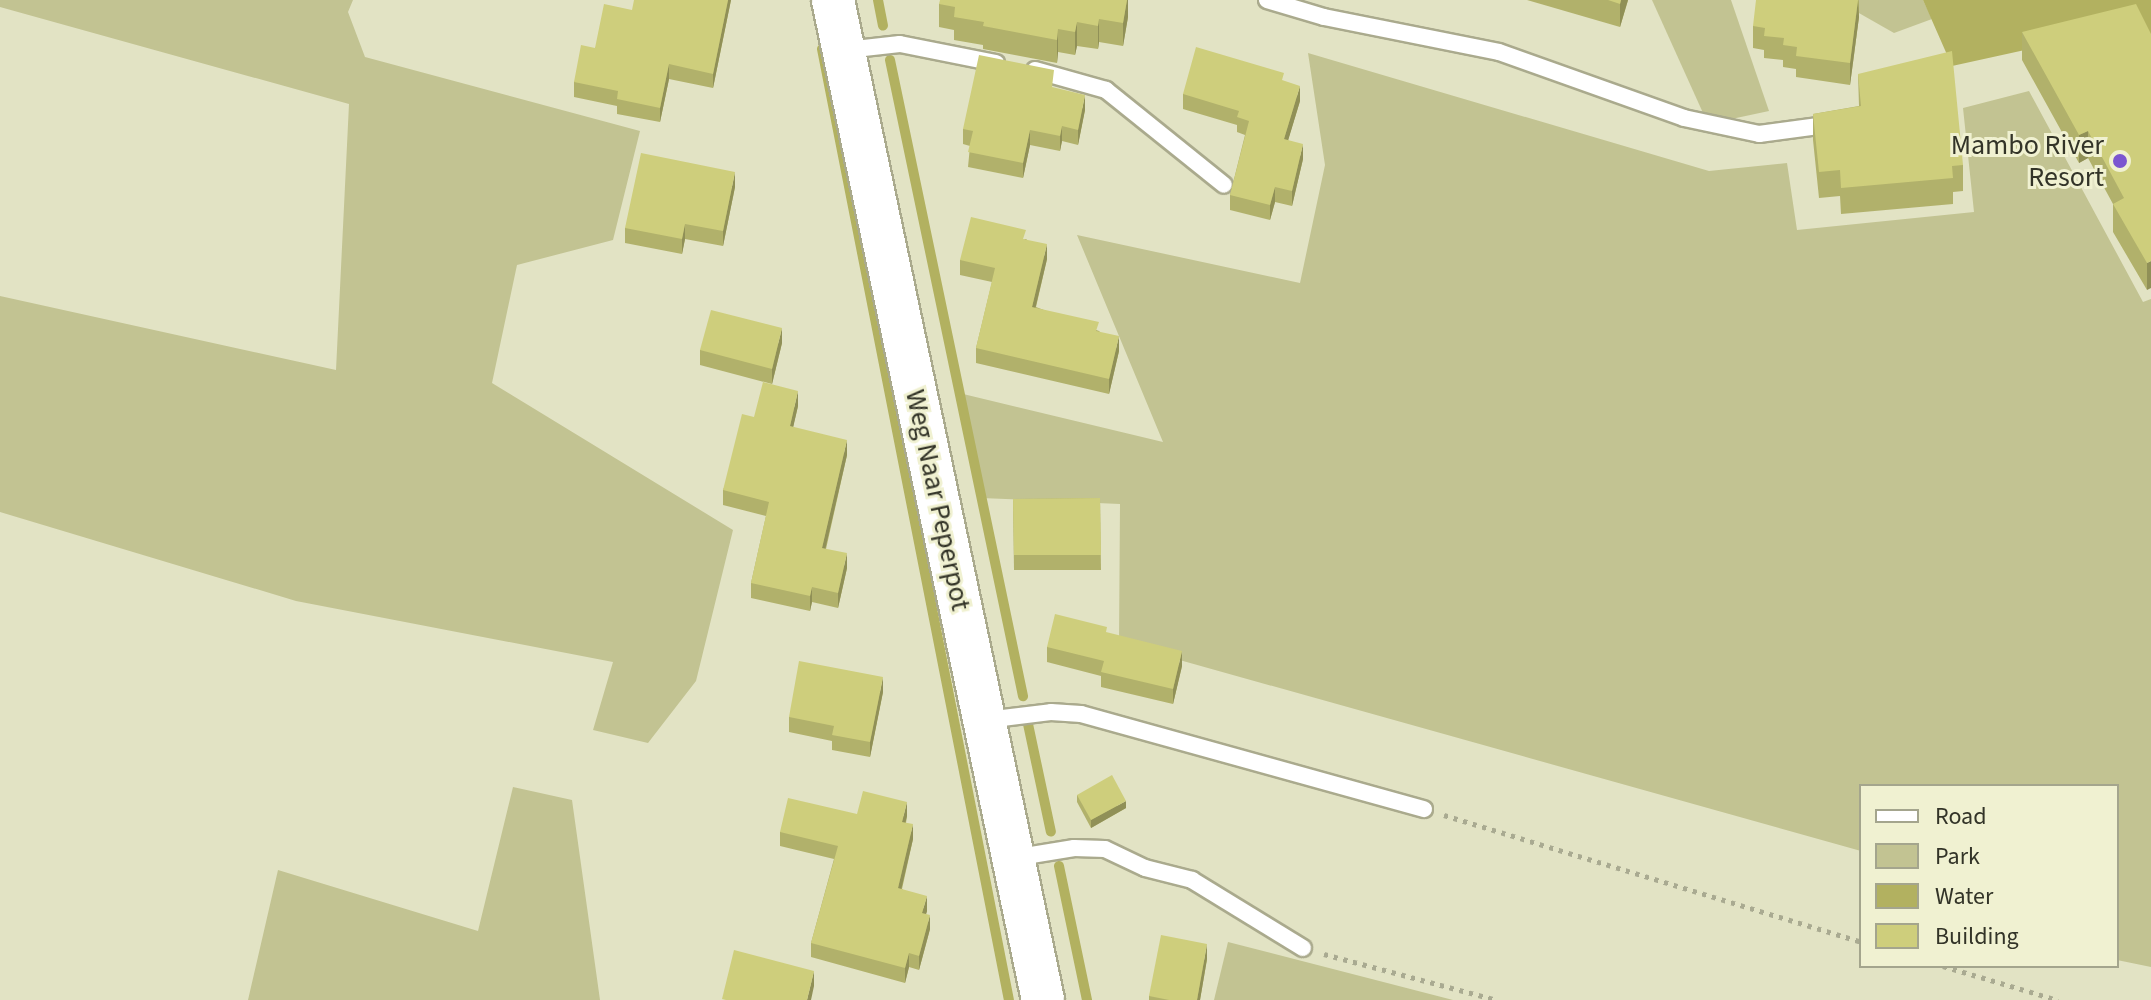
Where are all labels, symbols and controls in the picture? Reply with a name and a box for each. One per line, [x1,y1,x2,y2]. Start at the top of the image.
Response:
place label: Mambo River Resort [1951,128,2104,194]
marker: Mambo River Resort [2111,152,2129,170]
street label: Weg Naar Peperpot [898,387,978,613]
legend [1859,784,2119,968]
text: Road [1935,799,1987,834]
text: Park [1935,839,1980,874]
text: Water [1935,879,1993,914]
text: Building [1935,919,2019,954]

